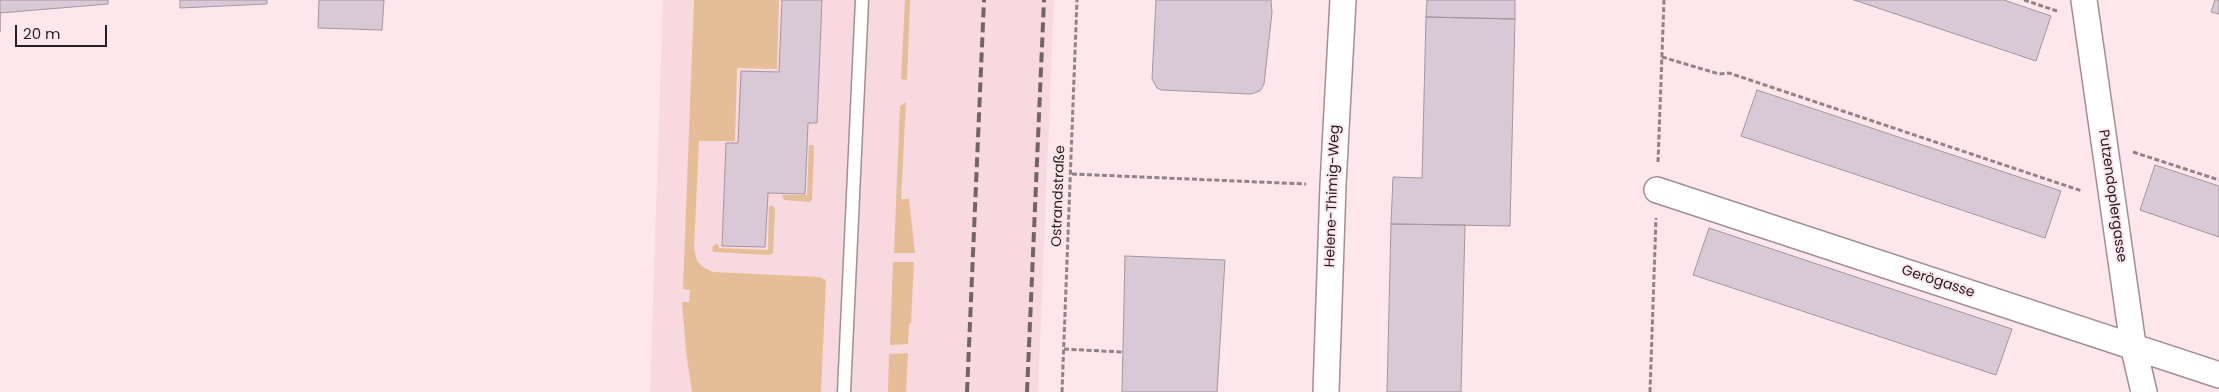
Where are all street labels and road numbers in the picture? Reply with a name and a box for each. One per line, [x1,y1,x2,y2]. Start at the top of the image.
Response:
street label: Helene-Thimig-Weg [1322,124,1344,268]
street label: Putzendoplergasse [2094,129,2130,263]
street label: Ostrandstraße [1049,145,1069,247]
street label: Gerögasse [1899,262,1977,302]

